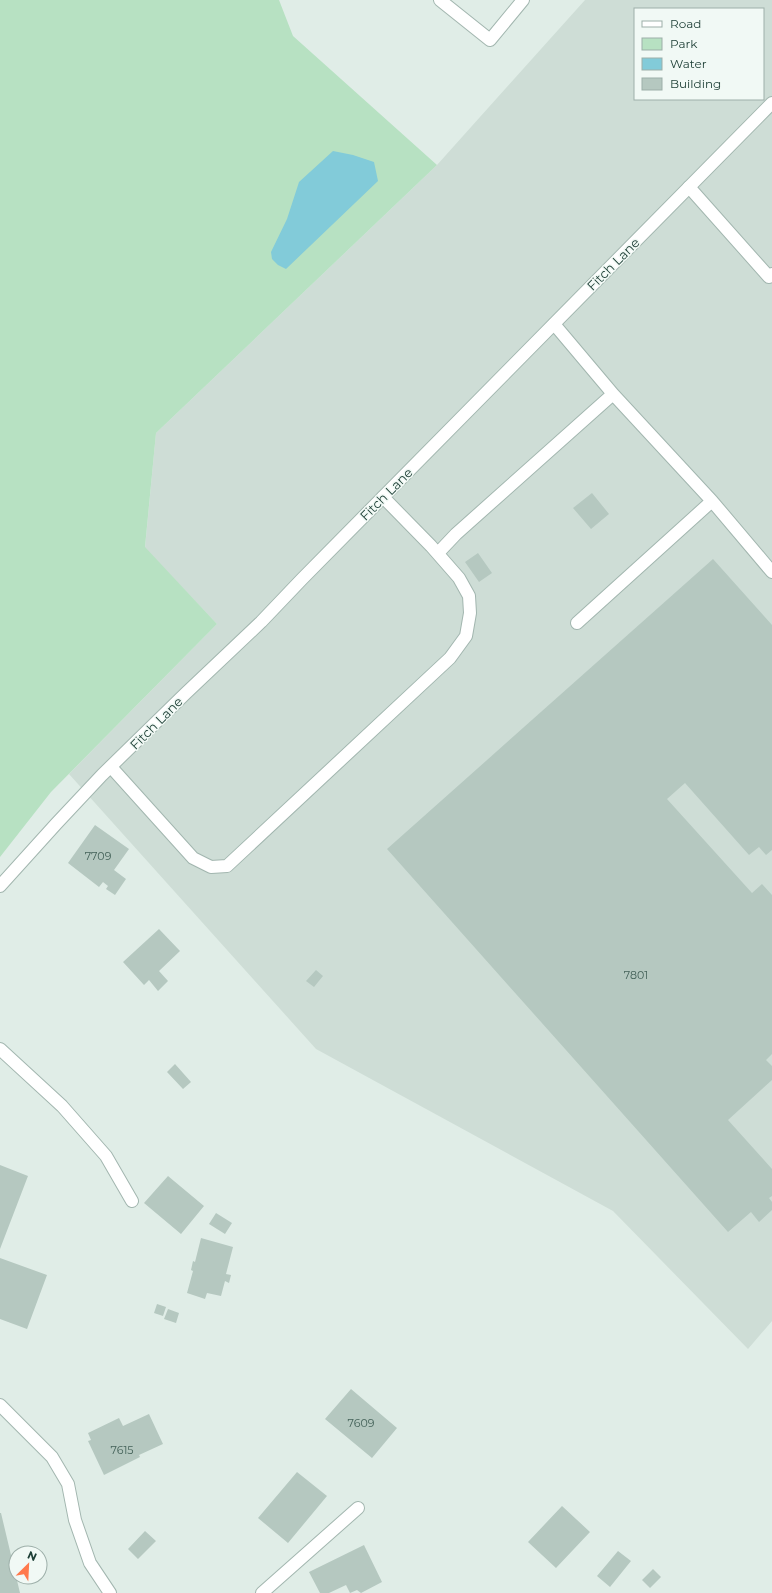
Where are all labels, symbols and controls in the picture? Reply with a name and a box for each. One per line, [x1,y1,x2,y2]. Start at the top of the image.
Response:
legend [634,8,764,100]
text: Road [670,16,701,31]
text: Park [670,36,698,51]
text: Water [670,56,707,71]
text: Building [670,76,721,91]
street label: Fitch Lane [583,234,643,294]
street label: Fitch Lane [356,464,416,524]
street label: Fitch Lane [126,693,186,753]
house number: 7709 [85,849,112,863]
house number: 7801 [624,968,648,982]
house number: 7609 [348,1416,375,1430]
house number: 7615 [110,1443,134,1457]
north arrow [8,1545,48,1585]
text: N [25,1548,39,1564]

